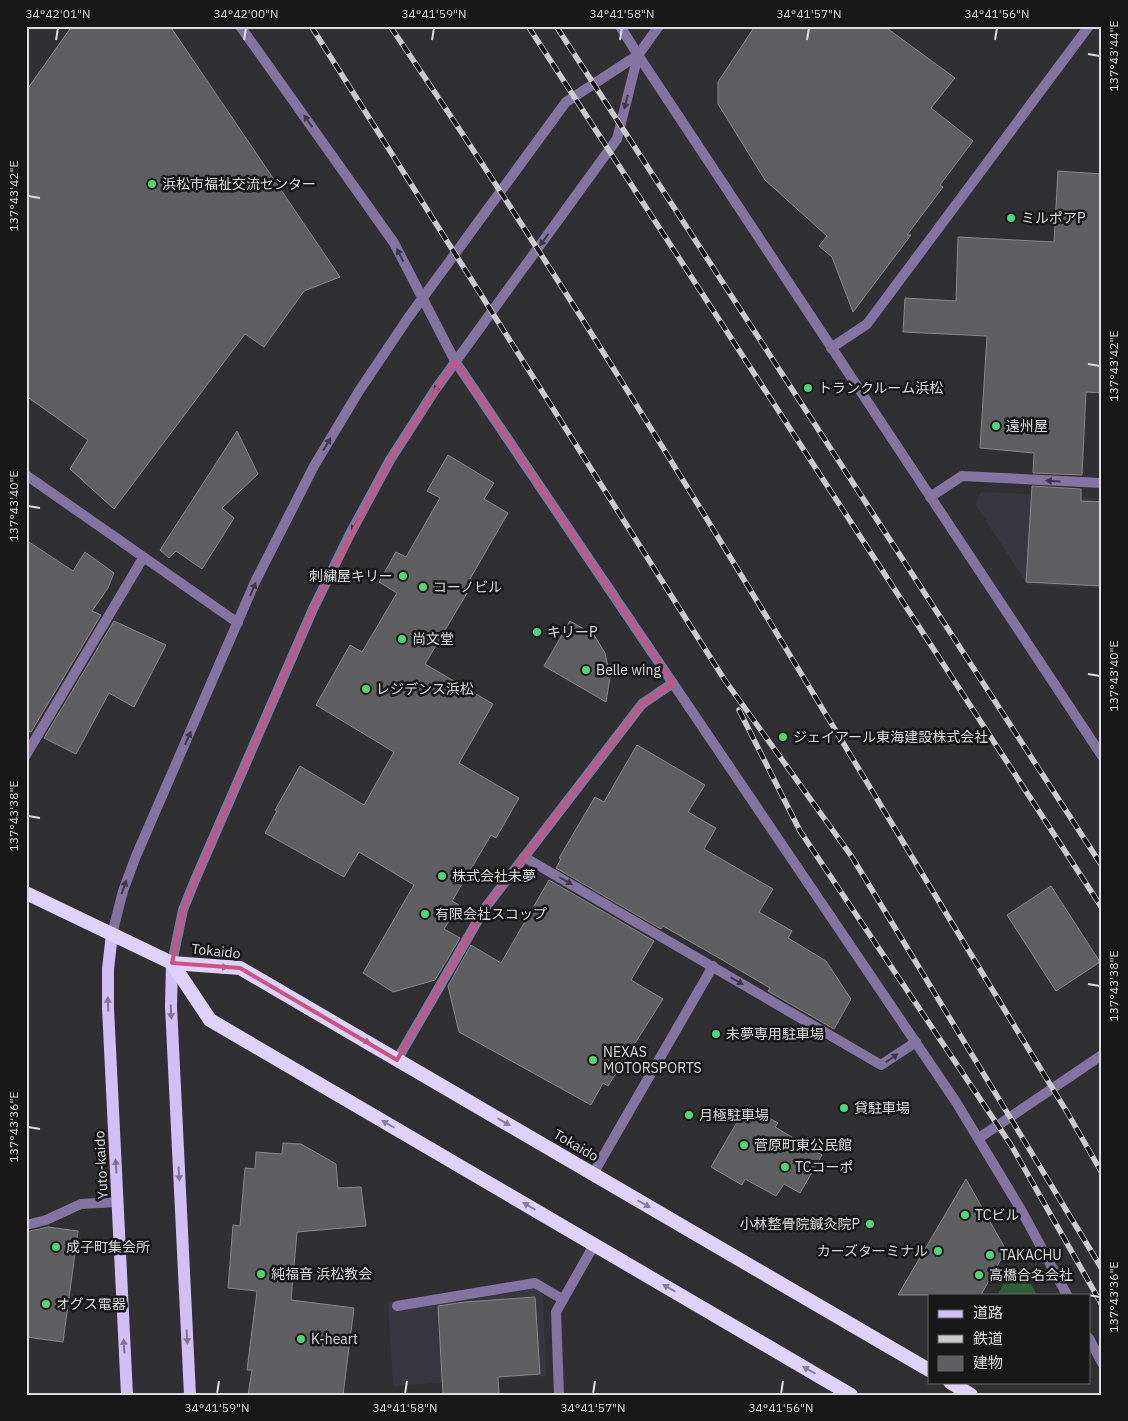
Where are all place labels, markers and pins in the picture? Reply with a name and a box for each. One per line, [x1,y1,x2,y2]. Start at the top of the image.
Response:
place label: 浜松市福祉交流センター [162,175,316,193]
marker: 浜松市福祉交流センター [146,178,158,190]
place label: ミルポアP [1021,209,1085,227]
marker: ミルポアP [1005,212,1017,224]
place label: トランクルーム浜松 [818,379,943,397]
marker: トランクルーム浜松 [802,382,814,394]
place label: 遠州屋 [1006,417,1048,435]
marker: 遠州屋 [990,420,1002,432]
place label: 刺繍屋キリー [309,567,393,585]
marker: 刺繍屋キリー [397,570,409,582]
place label: コーノビル [433,578,502,596]
marker: コーノビル [417,581,429,593]
place label: キリーP [547,623,597,641]
marker: キリーP [531,626,543,638]
place label: 尚文堂 [412,630,454,648]
marker: 尚文堂 [396,633,408,645]
place label: Belle wing [596,661,662,679]
marker: Belle wing [580,664,592,676]
place label: レジデンス浜松 [376,680,474,698]
marker: レジデンス浜松 [360,683,372,695]
place label: ジェイアール東海建設株式会社 [793,728,988,746]
marker: ジェイアール東海建設株式会社 [777,731,789,743]
place label: 株式会社未夢 [452,867,536,885]
marker: 株式会社未夢 [436,870,448,882]
place label: 有限会社スコップ [435,905,547,923]
marker: 有限会社スコップ [419,908,431,920]
place label: 未夢専用駐車場 [726,1025,824,1043]
marker: 未夢専用駐車場 [710,1028,722,1040]
place label: NEXAS MOTORSPORTS [603,1043,702,1077]
marker: NEXAS MOTORSPORTS [587,1054,599,1066]
place label: 貸駐車場 [854,1099,910,1117]
marker: 貸駐車場 [838,1102,850,1114]
place label: 月極駐車場 [699,1106,769,1124]
marker: 月極駐車場 [683,1109,695,1121]
place label: 菅原町東公民館 [754,1136,852,1154]
marker: 菅原町東公民館 [738,1139,750,1151]
place label: TCコーポ [795,1158,853,1176]
marker: TCコーポ [779,1161,791,1173]
place label: TCビル [975,1206,1019,1224]
marker: TCビル [959,1209,971,1221]
place label: 小林整骨院鍼灸院P [740,1215,860,1233]
marker: 小林整骨院鍼灸院P [864,1218,876,1230]
place label: 成子町集会所 [66,1238,150,1256]
marker: 成子町集会所 [50,1241,62,1253]
place label: カーズターミナル [817,1242,928,1260]
marker: カーズターミナル [932,1245,944,1257]
place label: TAKACHU [1000,1246,1062,1264]
marker: TAKACHU [984,1249,996,1261]
place label: 純福音 浜松教会 [271,1265,372,1283]
place label: 高橋合名会社 [989,1266,1073,1284]
marker: 純福音 浜松教会 [255,1268,267,1280]
marker: 高橋合名会社 [973,1269,985,1281]
place label: オグス電器 [56,1295,126,1313]
marker: オグス電器 [40,1298,52,1310]
place label: K-heart [311,1330,358,1348]
marker: K-heart [295,1333,307,1345]

